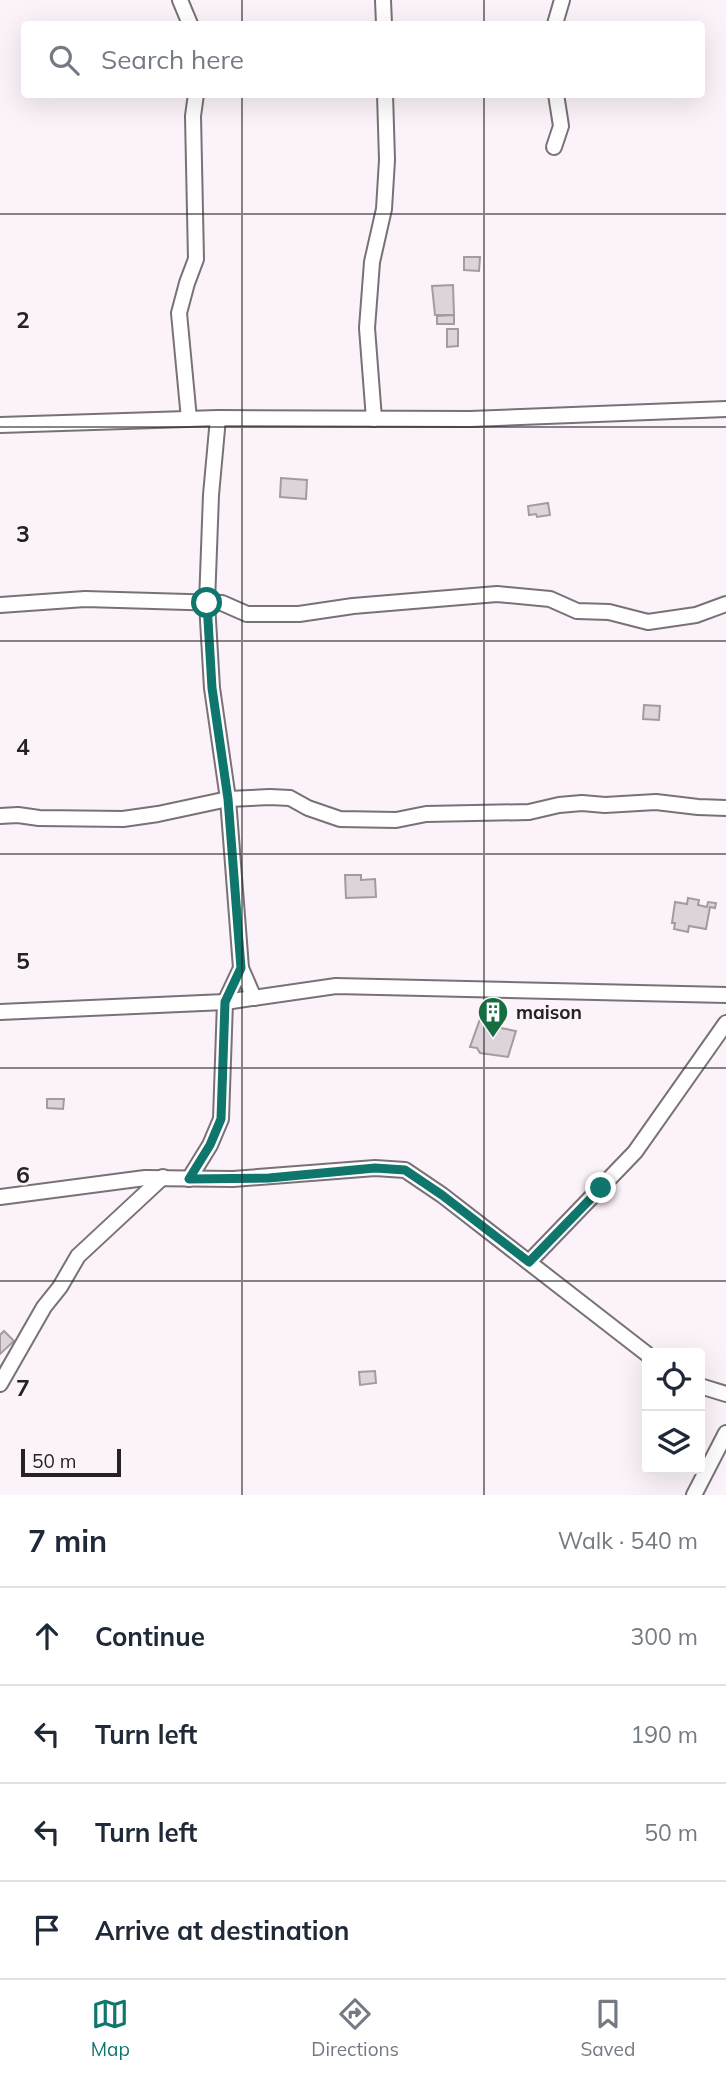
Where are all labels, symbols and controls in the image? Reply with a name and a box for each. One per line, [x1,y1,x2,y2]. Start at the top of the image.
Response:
search box [21,21,705,98]
icon: search [45,41,83,79]
text: Search here [101,43,244,76]
text: 2 [16,305,30,334]
text: 3 [16,519,30,548]
route start [191,587,222,618]
text: 4 [16,732,30,761]
text: 5 [16,946,30,975]
building icon: maison [476,995,510,1039]
place label: maison [516,1000,582,1024]
text: 6 [16,1160,30,1189]
route end [585,1172,616,1203]
map controls [642,1348,705,1474]
button: locate [642,1348,705,1411]
text: 7 [16,1373,30,1402]
button: layers [642,1411,705,1474]
scale bar [21,1446,121,1478]
text: 50 m [32,1449,76,1473]
text: 7 min [28,1522,107,1560]
text: Walk · 540 m [558,1526,698,1555]
icon: ahead [28,1617,66,1655]
text: Continue [95,1620,205,1653]
text: 300 m [630,1622,698,1651]
icon: left [28,1715,66,1753]
text: Turn left [95,1718,197,1751]
text: 190 m [630,1720,698,1749]
icon: left [28,1813,66,1851]
text: Turn left [95,1816,197,1849]
text: 50 m [644,1818,698,1847]
icon: arrive [28,1911,66,1949]
text: Arrive at destination [95,1914,350,1947]
tab: Map [91,1995,130,2061]
tab: Directions [311,1995,399,2061]
tab: Saved [580,1995,635,2061]

